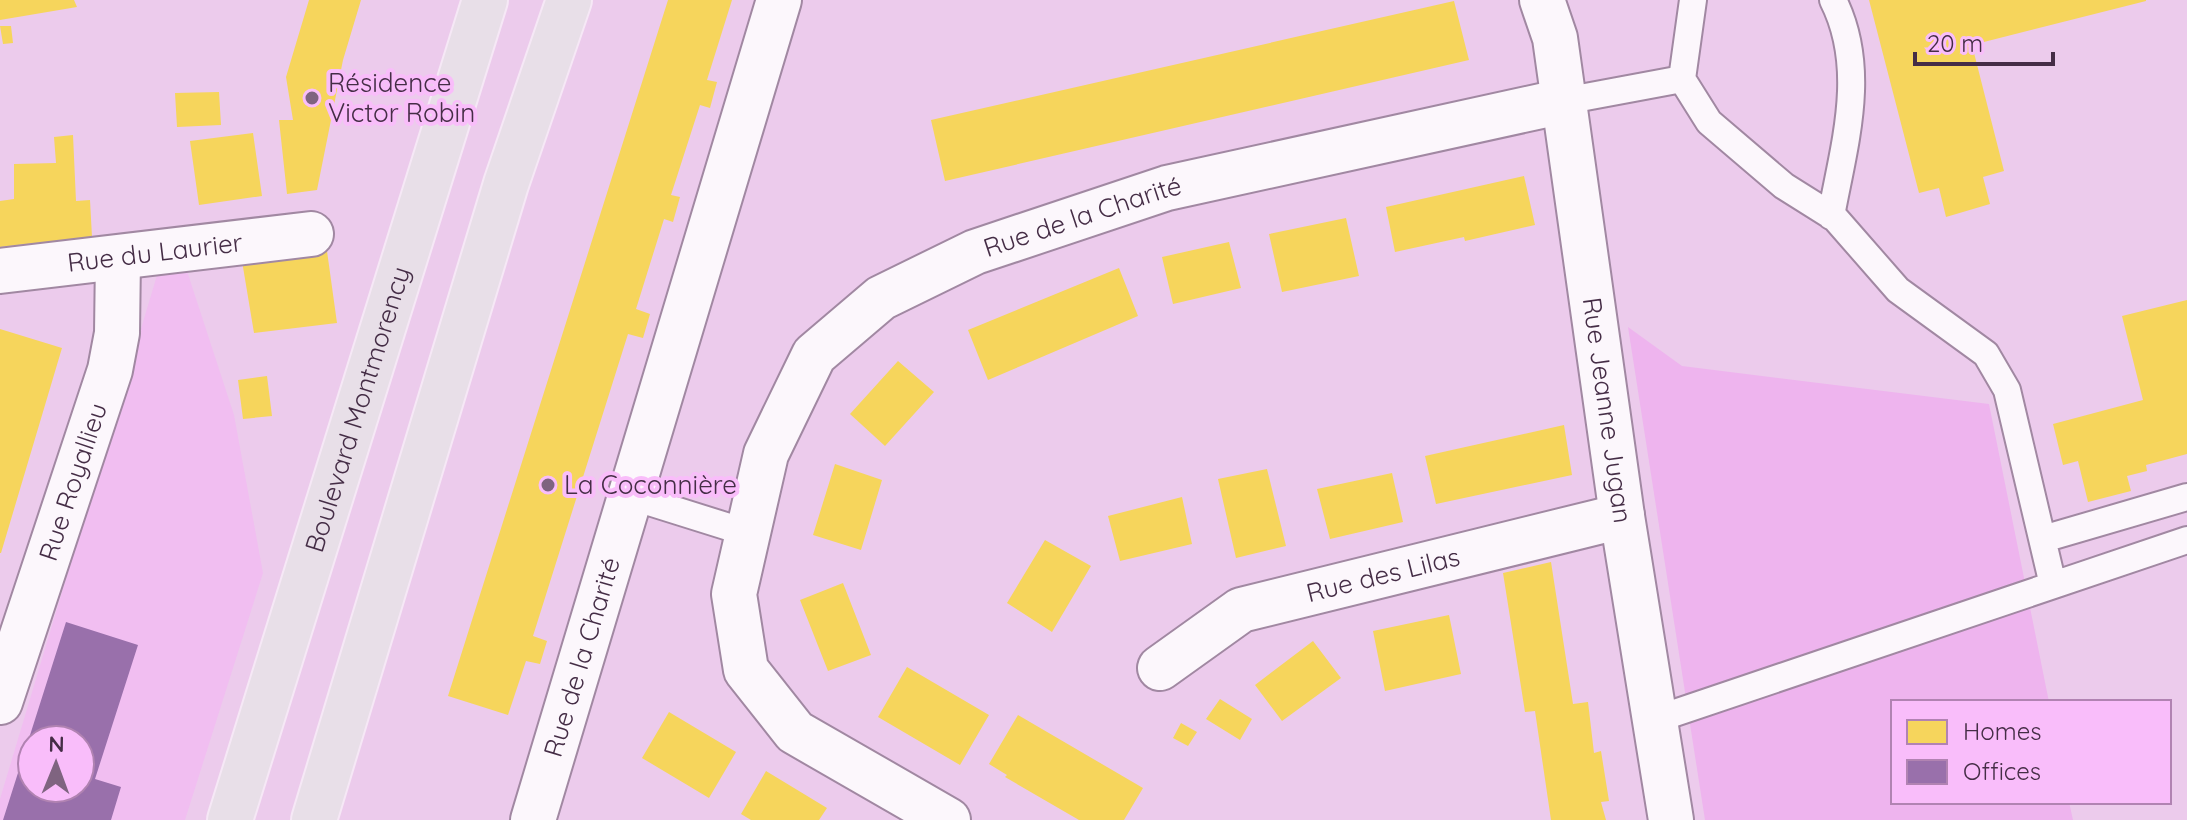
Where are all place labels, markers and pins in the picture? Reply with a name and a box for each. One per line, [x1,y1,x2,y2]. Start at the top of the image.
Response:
place label: Résidence Victor Robin [328,66,475,129]
marker: Résidence Victor Robin [303,89,321,107]
place label: La Coconnière [564,468,737,501]
marker: La Coconnière [539,476,557,494]

